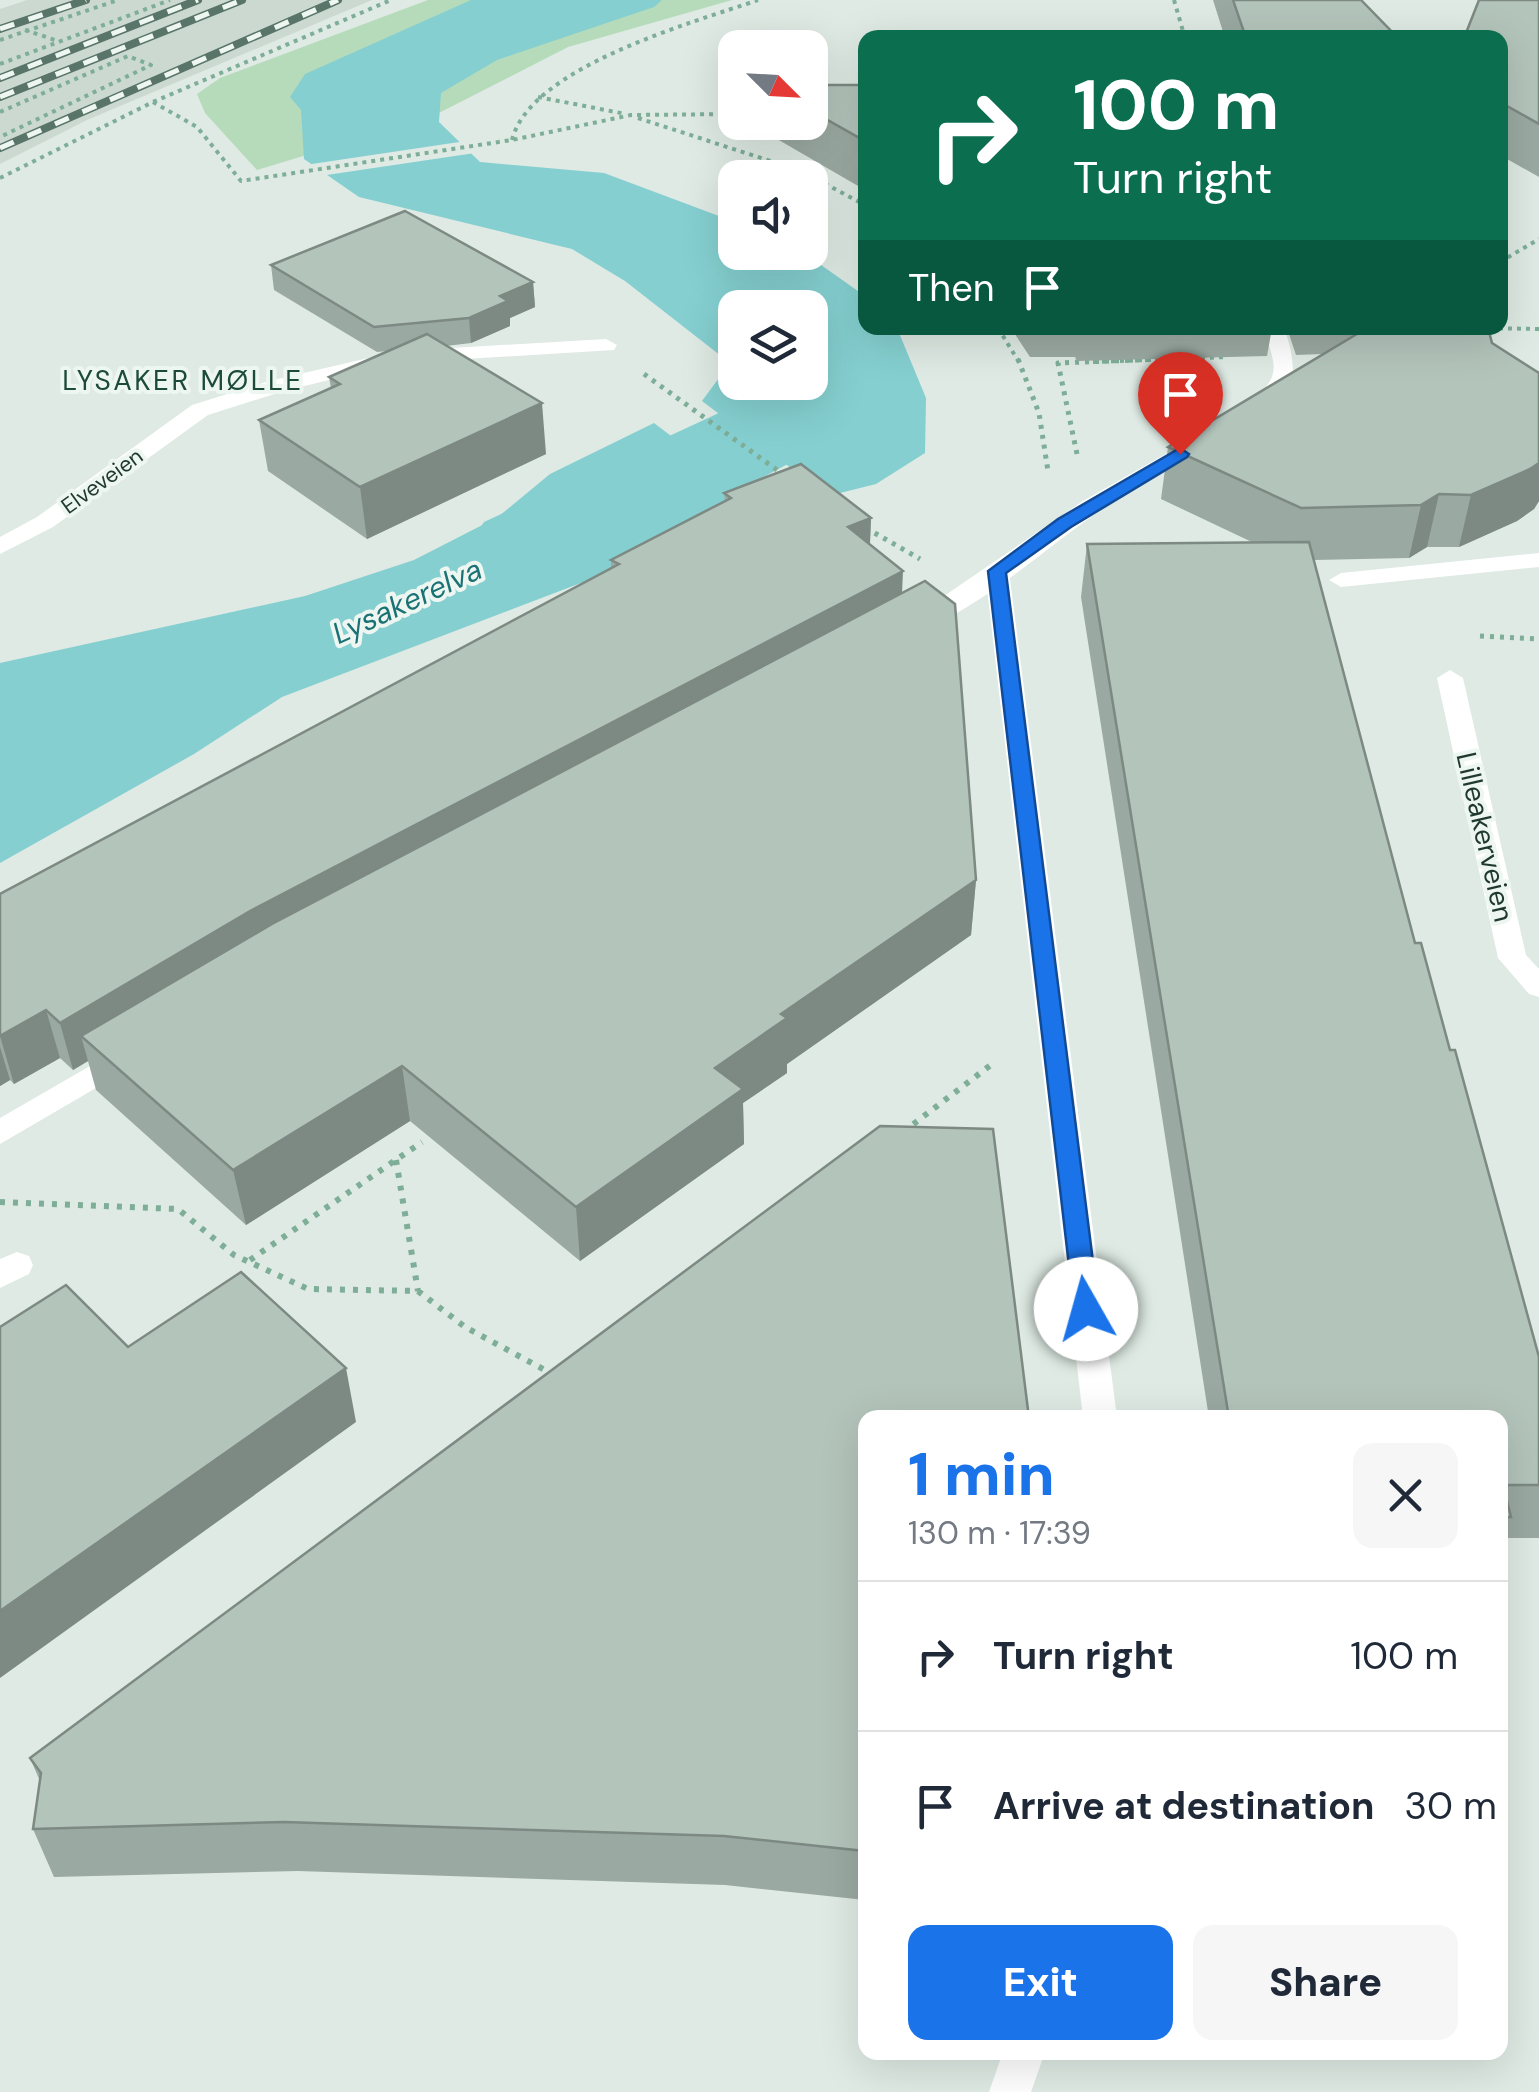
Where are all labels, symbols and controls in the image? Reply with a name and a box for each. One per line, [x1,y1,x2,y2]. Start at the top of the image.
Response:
north arrow [718,30,828,140]
map controls [718,30,828,400]
text: 100 m [1073,60,1279,151]
icon: right [908,70,1038,200]
text: Turn right [1073,148,1272,207]
button: sound [718,160,828,270]
icon: arrive [1015,260,1070,315]
text: Then [908,263,995,313]
button: layers [718,290,828,400]
pin [1138,352,1223,455]
district label: LYSAKER MØLLE [62,362,304,399]
icon: arrive [1153,367,1208,422]
street label: Elveveien [55,442,149,520]
water label: Lysakerelva [326,549,488,653]
street label: Lilleakerveien [1448,748,1522,926]
position arrow [1034,1257,1138,1361]
text: 1 min [908,1435,1055,1514]
button: close [1353,1443,1458,1548]
text: 130 m · 17:39 [908,1512,1091,1554]
icon: right [908,1629,963,1684]
text: Turn right [993,1631,1174,1681]
text: 100 m [1350,1631,1458,1681]
icon: arrive [908,1779,963,1834]
text: Arrive at destination [993,1781,1375,1831]
text: 30 m [1405,1781,1497,1831]
button: Exit [908,1925,1173,2040]
button: Share [1193,1925,1458,2040]

